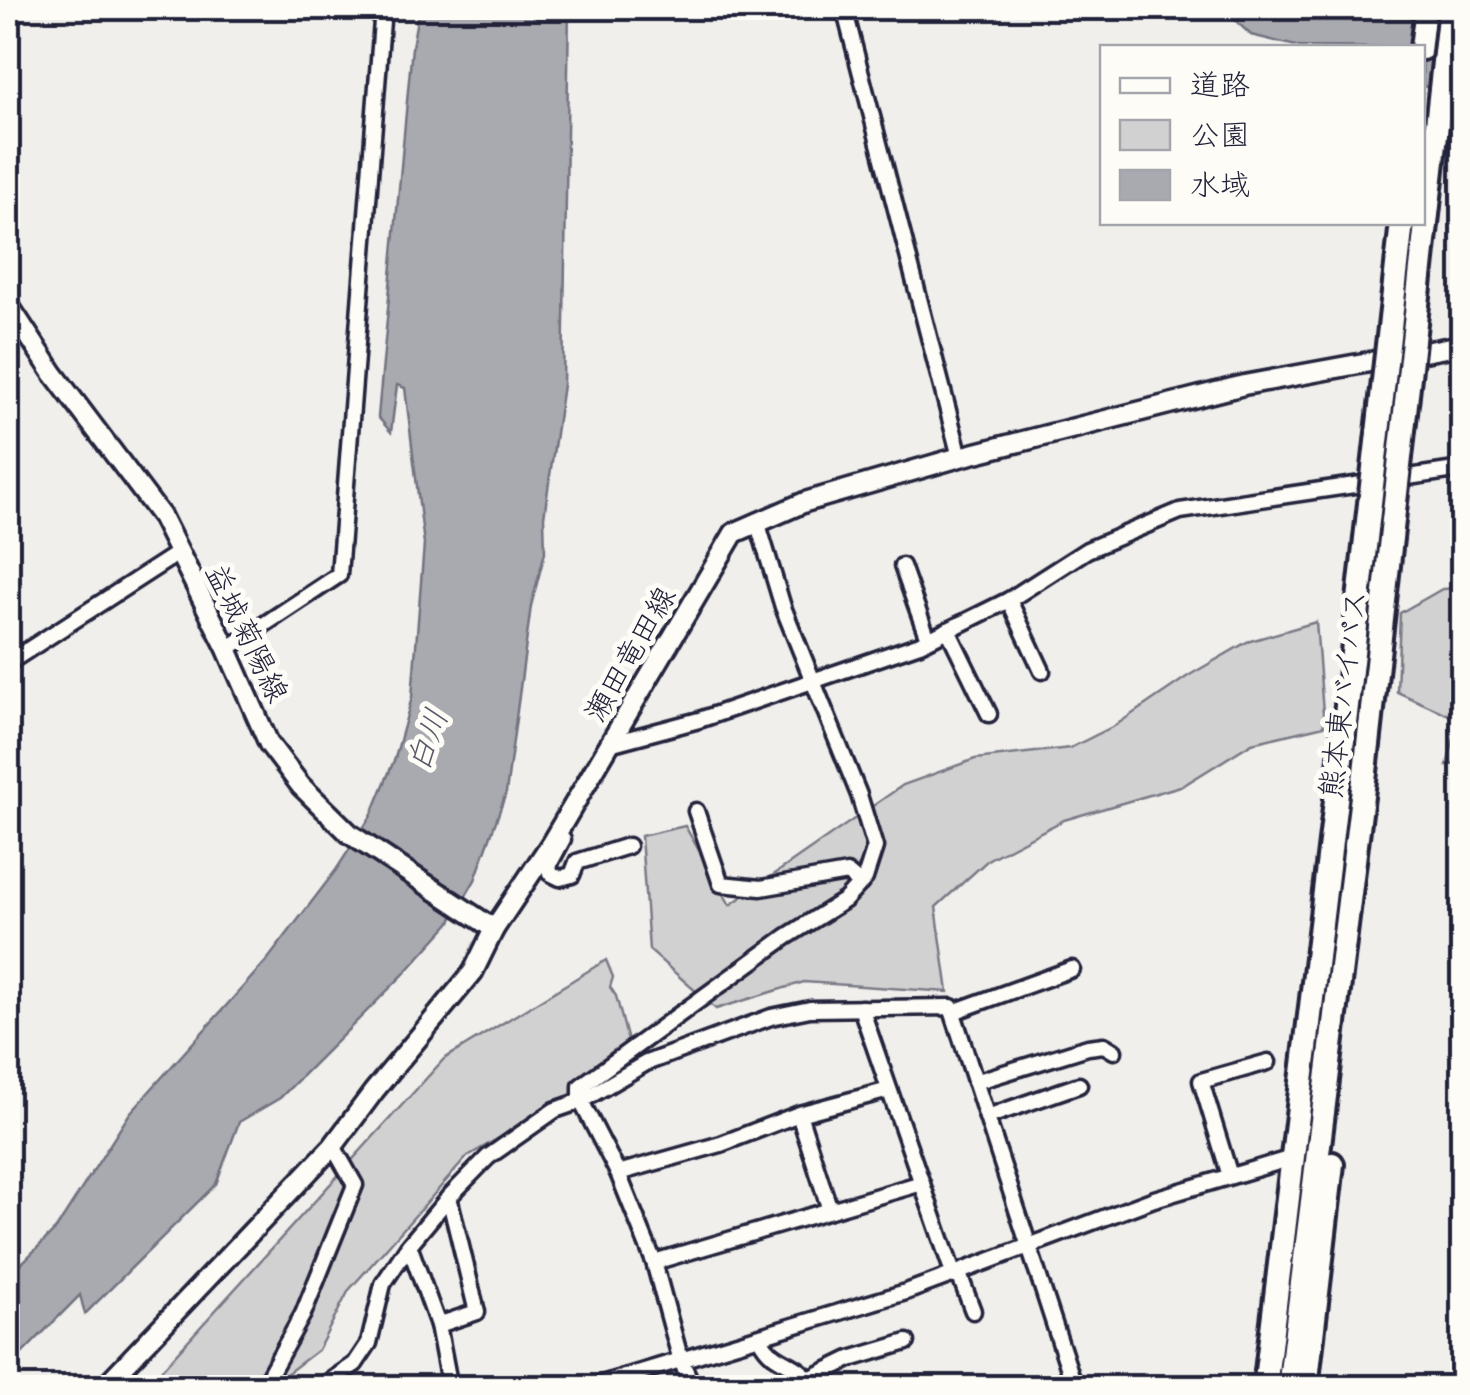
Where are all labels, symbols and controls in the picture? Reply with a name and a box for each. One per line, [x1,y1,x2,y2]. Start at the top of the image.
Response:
legend [1100,45,1425,225]
text: 道路 [1190,63,1250,103]
text: 公園 [1190,113,1250,153]
text: 水域 [1190,163,1250,203]
street label: 益城菊陽線 [198,556,300,708]
street label: 瀬田竜田線 [573,578,683,728]
street label: 熊本東バイパス [1308,587,1374,800]
water label: 白川 [394,702,456,777]

